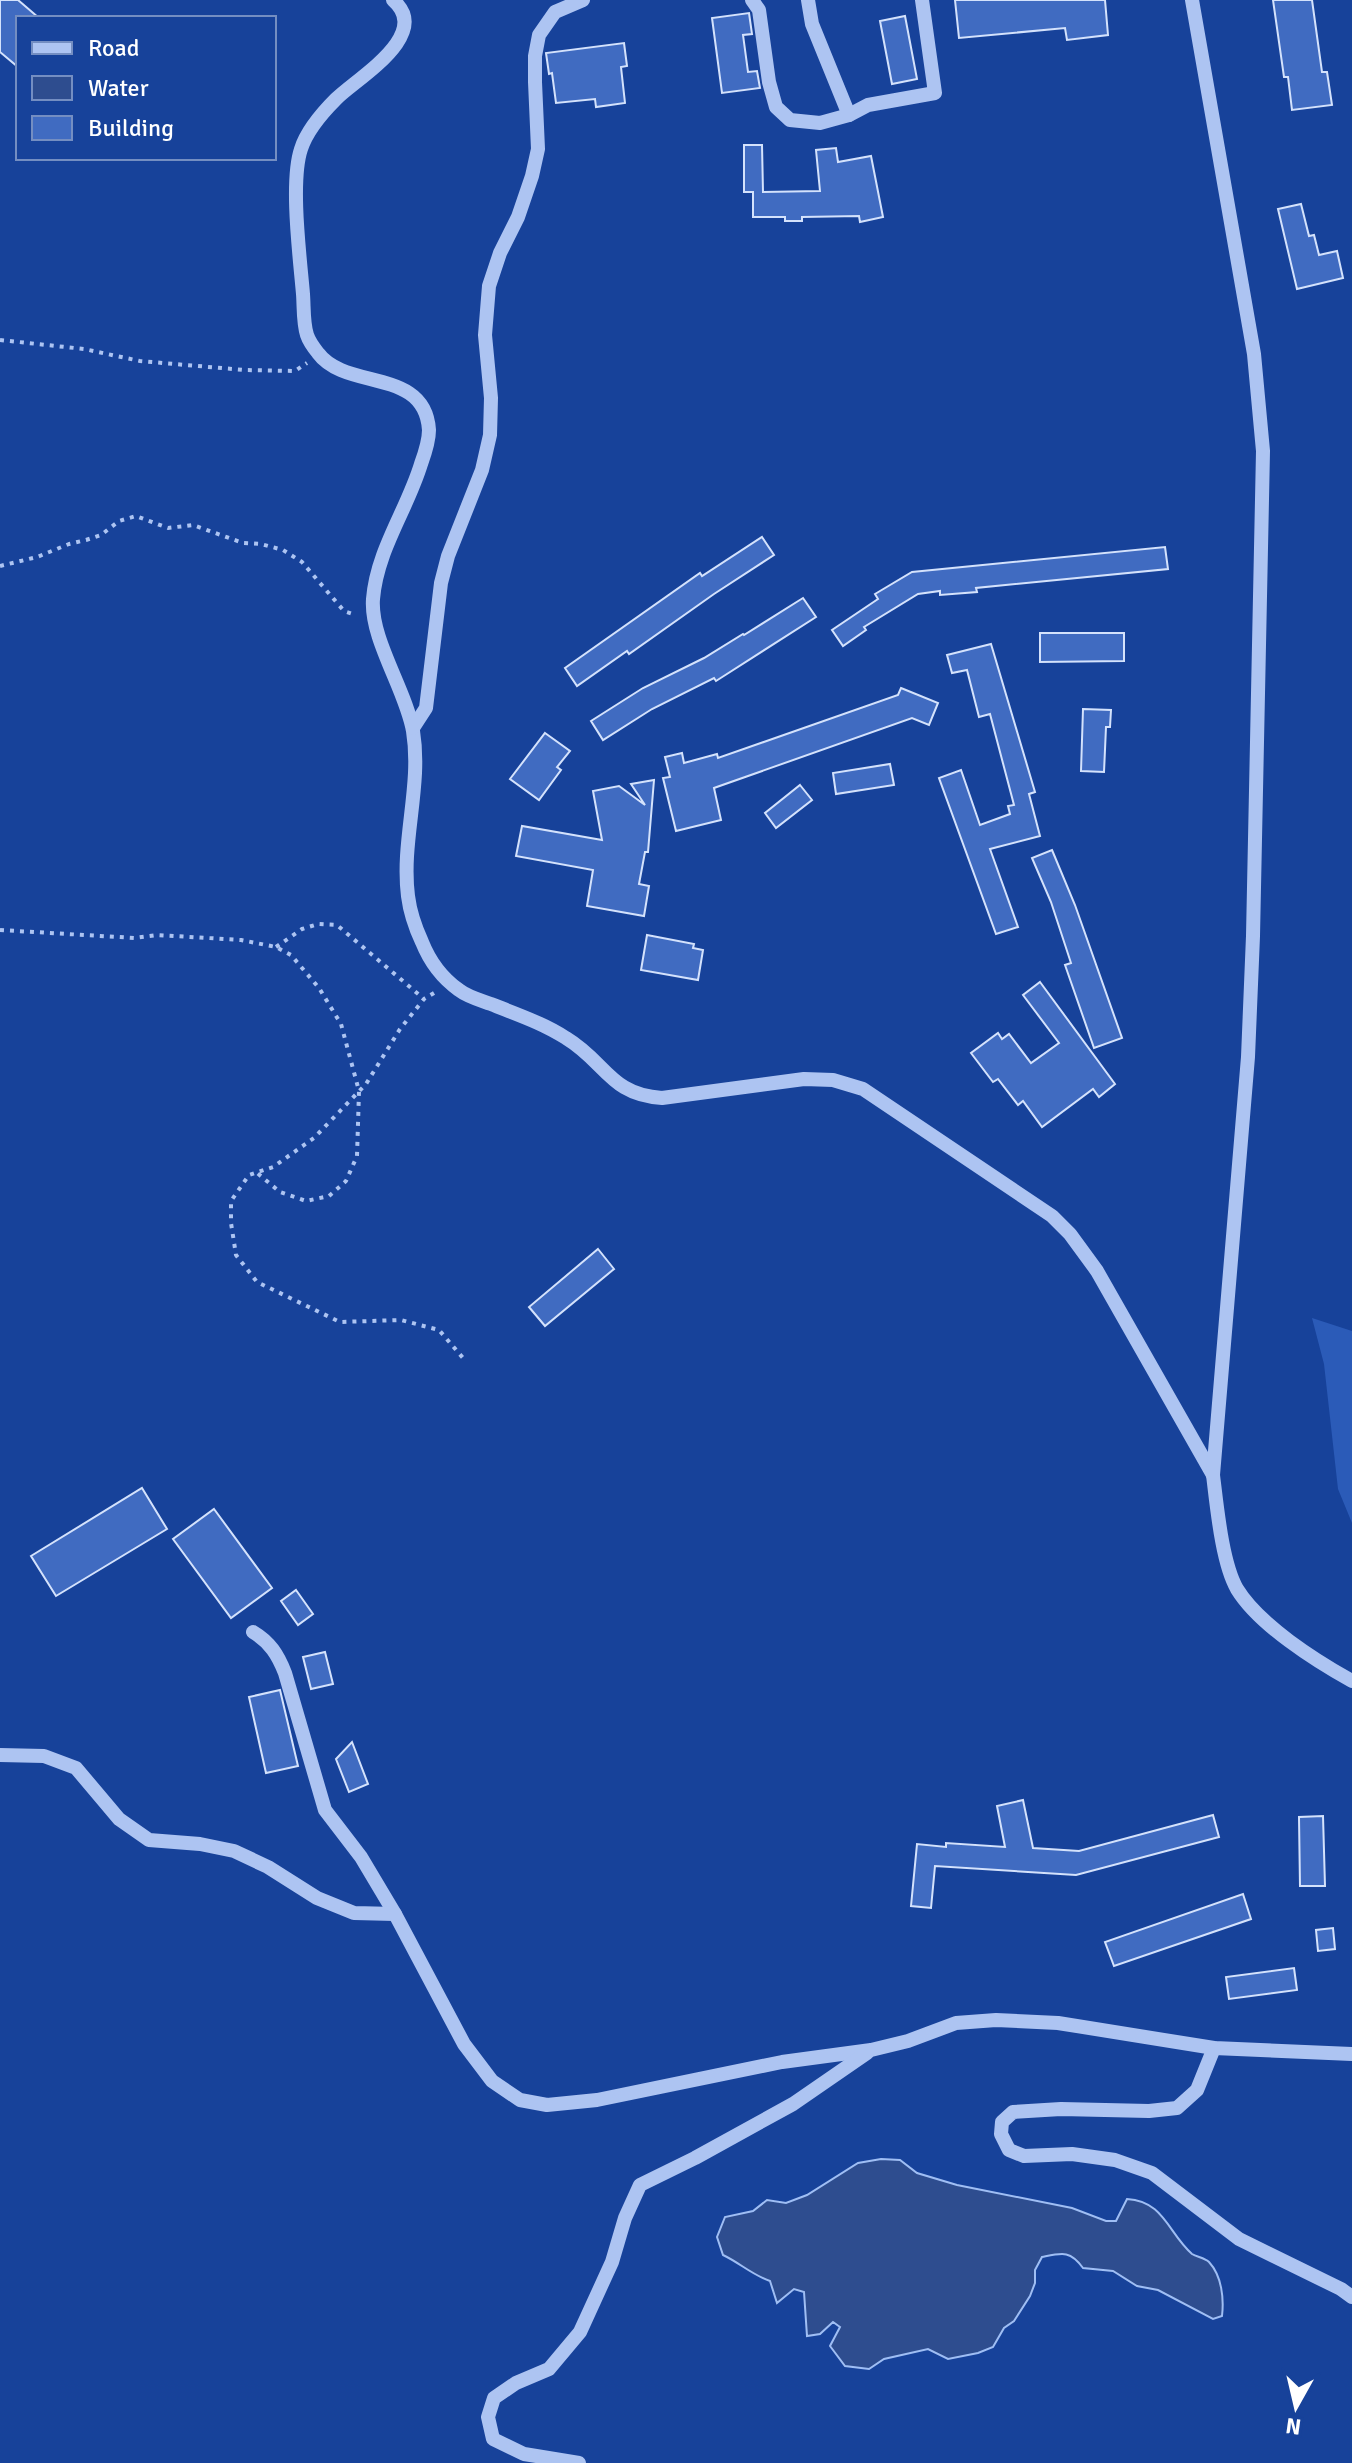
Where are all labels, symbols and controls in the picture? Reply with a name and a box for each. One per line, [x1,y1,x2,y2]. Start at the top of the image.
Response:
legend [16,16,276,160]
text: Road [88,33,139,63]
text: Water [88,73,149,103]
text: Building [88,113,174,143]
north arrow [1256,2367,1336,2447]
text: N [1284,2412,1303,2441]

